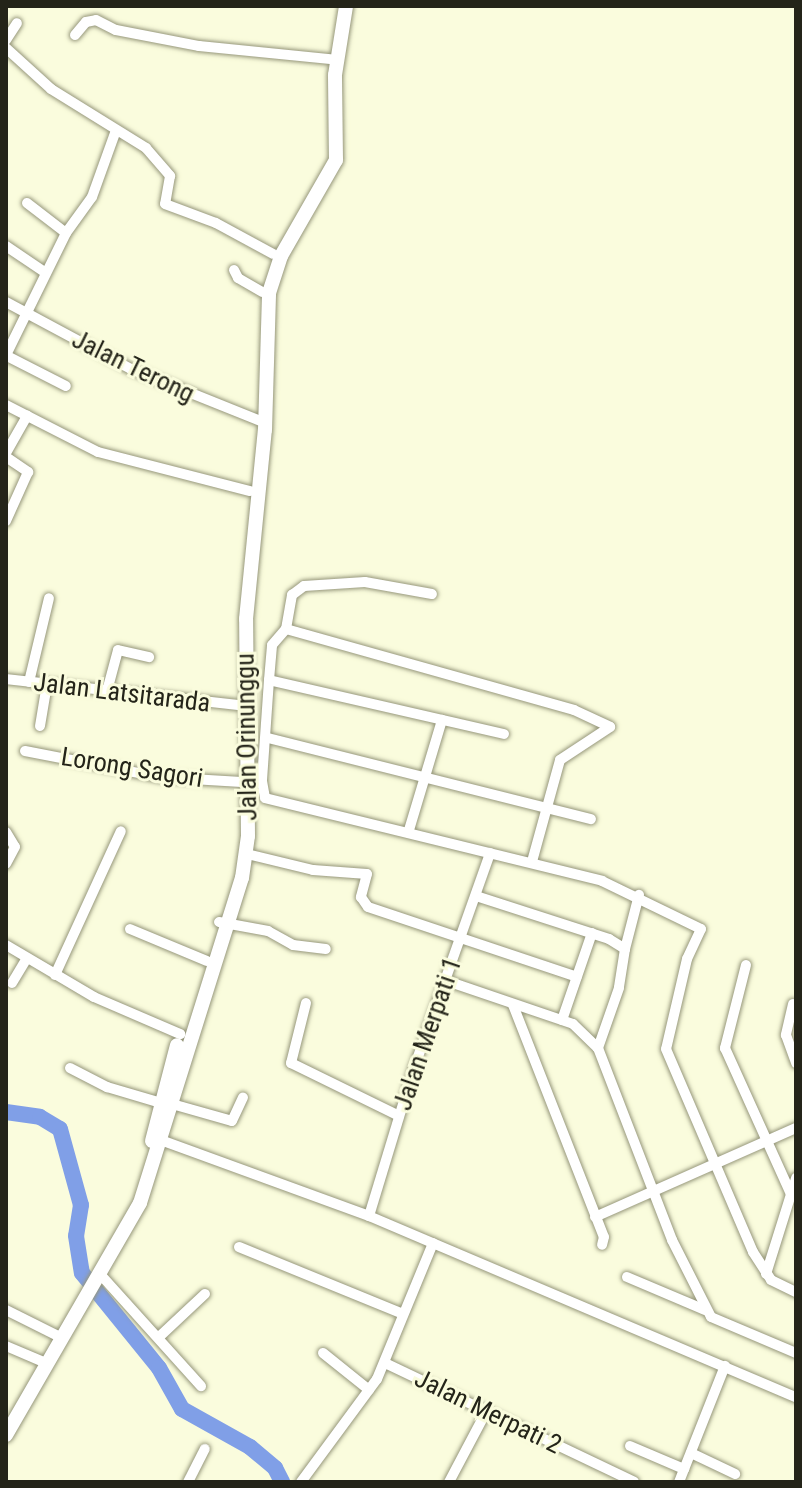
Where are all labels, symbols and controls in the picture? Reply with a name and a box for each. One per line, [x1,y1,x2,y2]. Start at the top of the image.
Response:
street label: Jalan Terong [67,324,199,410]
street label: Jalan Orinunggu [230,653,264,821]
street label: Jalan Latsitarada [32,667,212,719]
street label: Lorong Sagori [59,741,205,795]
street label: Jalan Merpati 1 [387,954,469,1114]
street label: Jalan Merpati 2 [409,1363,567,1461]

